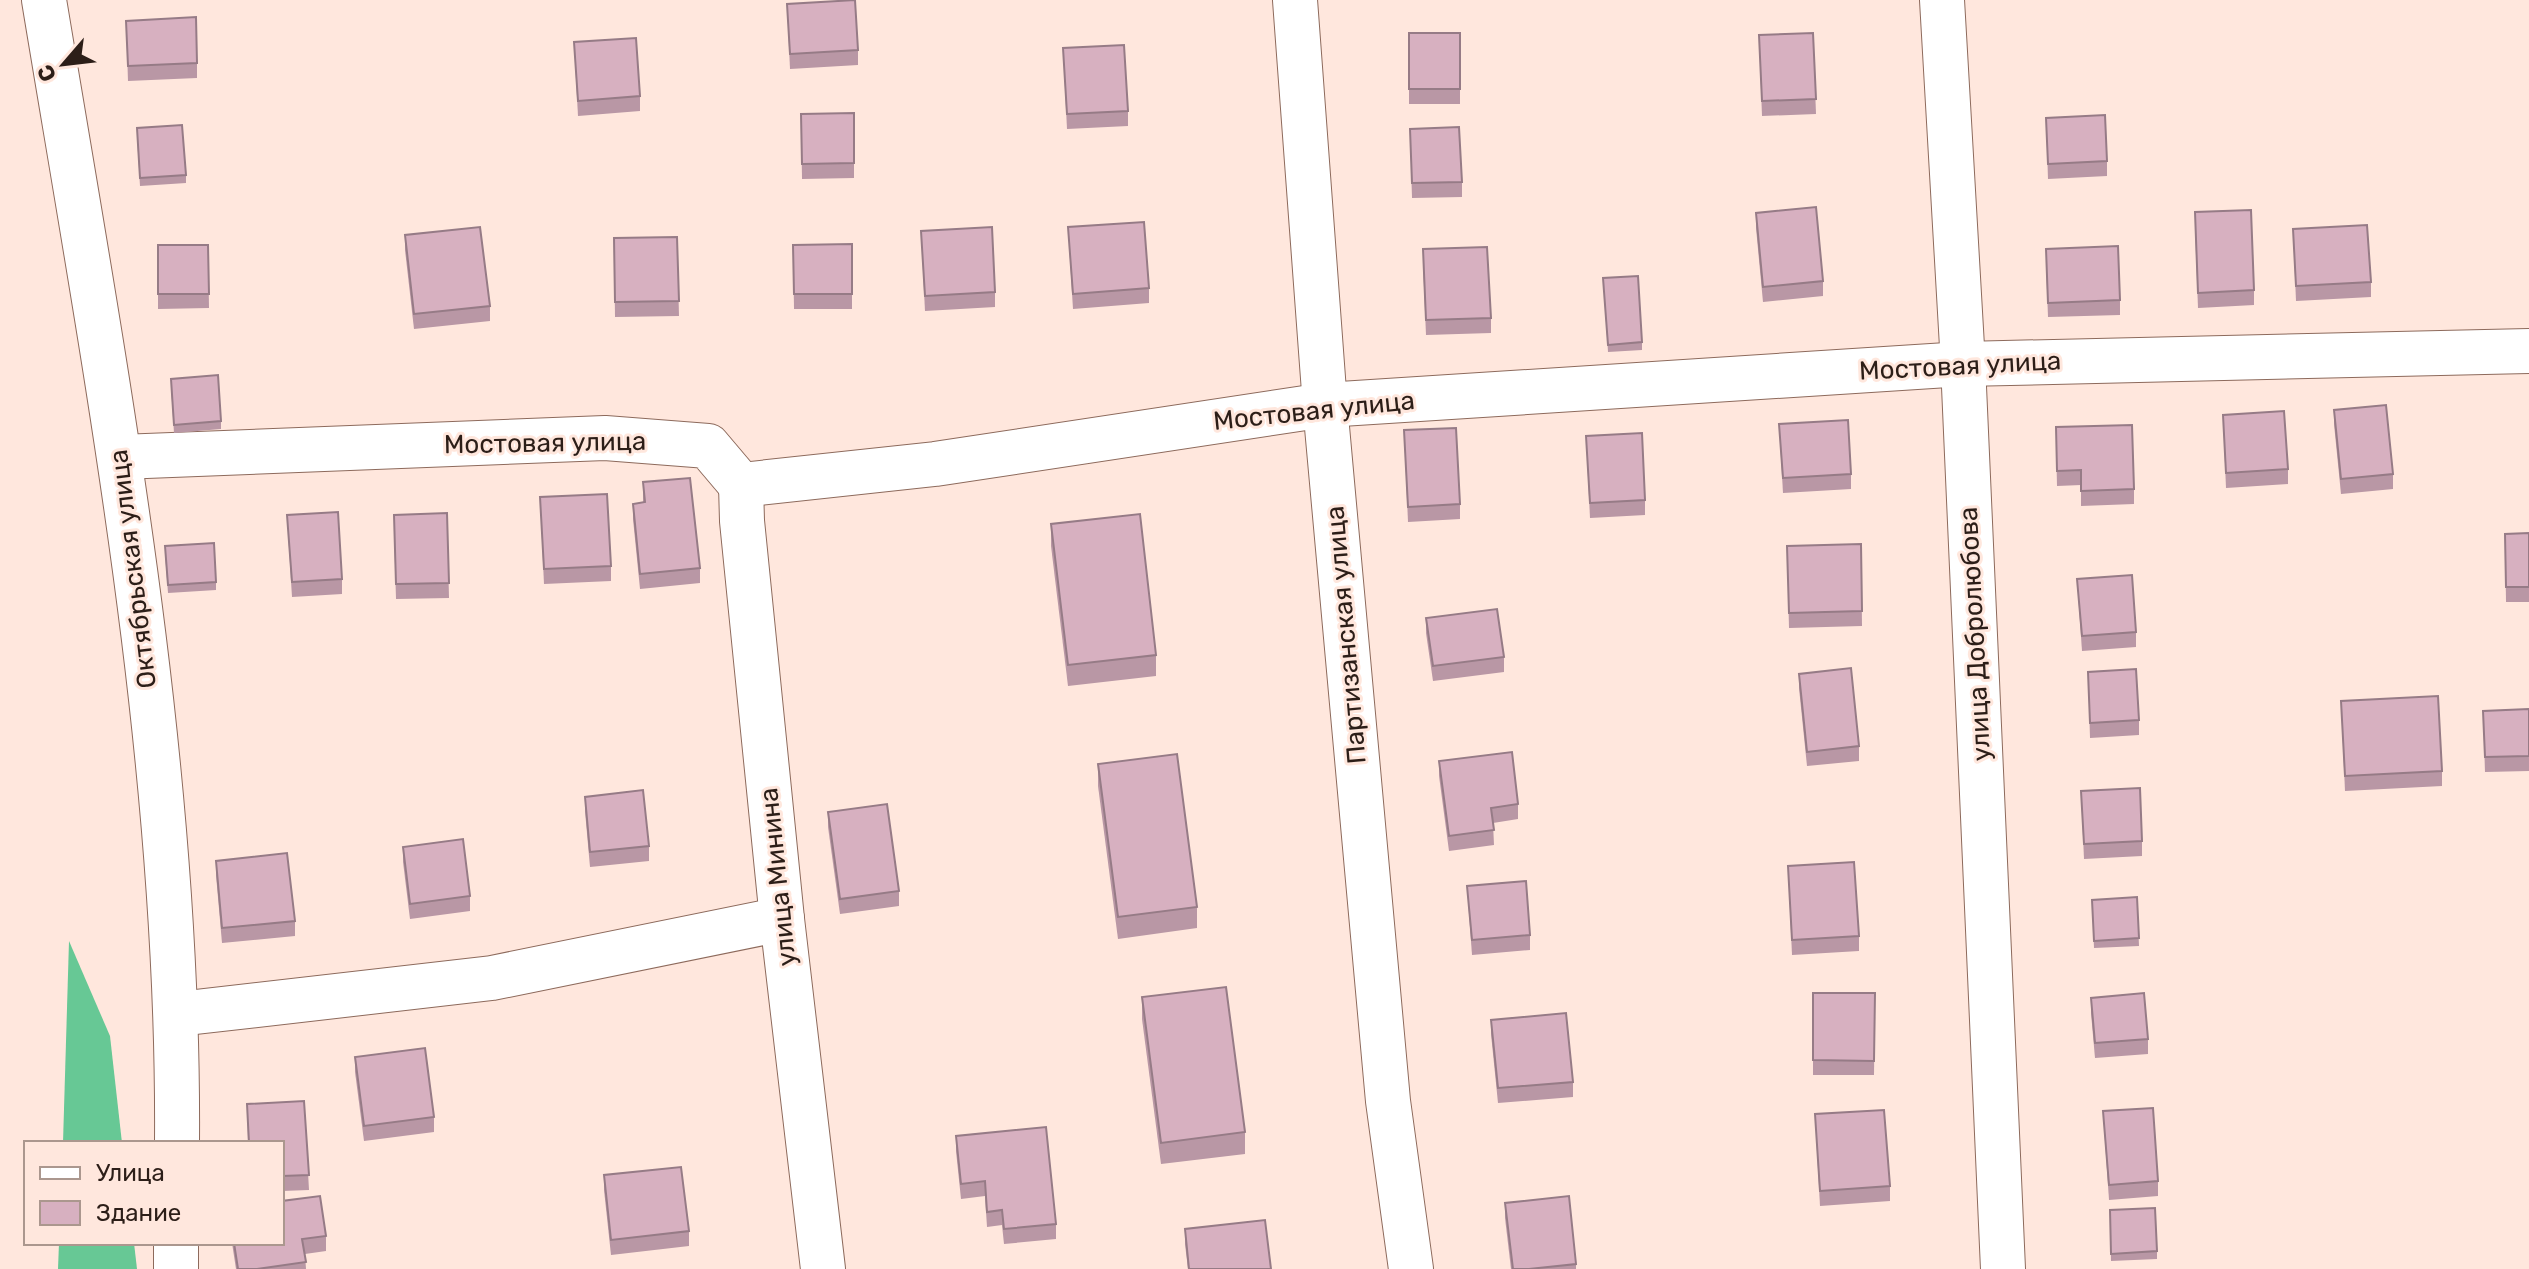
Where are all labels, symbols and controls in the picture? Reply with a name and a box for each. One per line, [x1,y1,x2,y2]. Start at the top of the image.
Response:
north arrow [24,24,104,104]
text: С [31,60,62,86]
street label: Мостовая улица [1858,345,2062,387]
street label: Мостовая улица [1212,385,1416,437]
street label: Мостовая улица [444,426,646,460]
street label: Октябрьская улица [103,448,163,690]
street label: Партизанская улица [1319,505,1373,765]
street label: улица Добролюбова [1953,506,1997,762]
street label: улица Минина [753,786,803,968]
legend [24,1141,284,1245]
text: Улица [96,1159,165,1187]
text: Здание [96,1199,181,1227]

